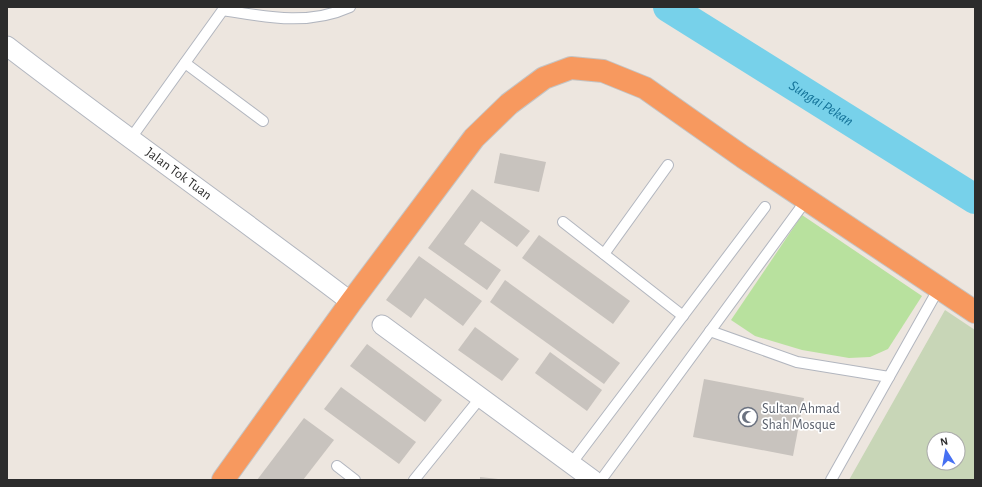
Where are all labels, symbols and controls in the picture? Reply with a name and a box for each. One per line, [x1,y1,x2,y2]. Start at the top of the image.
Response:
water label: Sungai Pekan [787,77,856,129]
street label: Jalan Tok Tuan [143,145,214,203]
place label: Sultan Ahmad Shah Mosque [762,402,840,432]
mosque icon: Sultan Ahmad Shah Mosque [737,406,759,428]
north arrow [926,431,966,471]
text: N [939,436,949,448]

